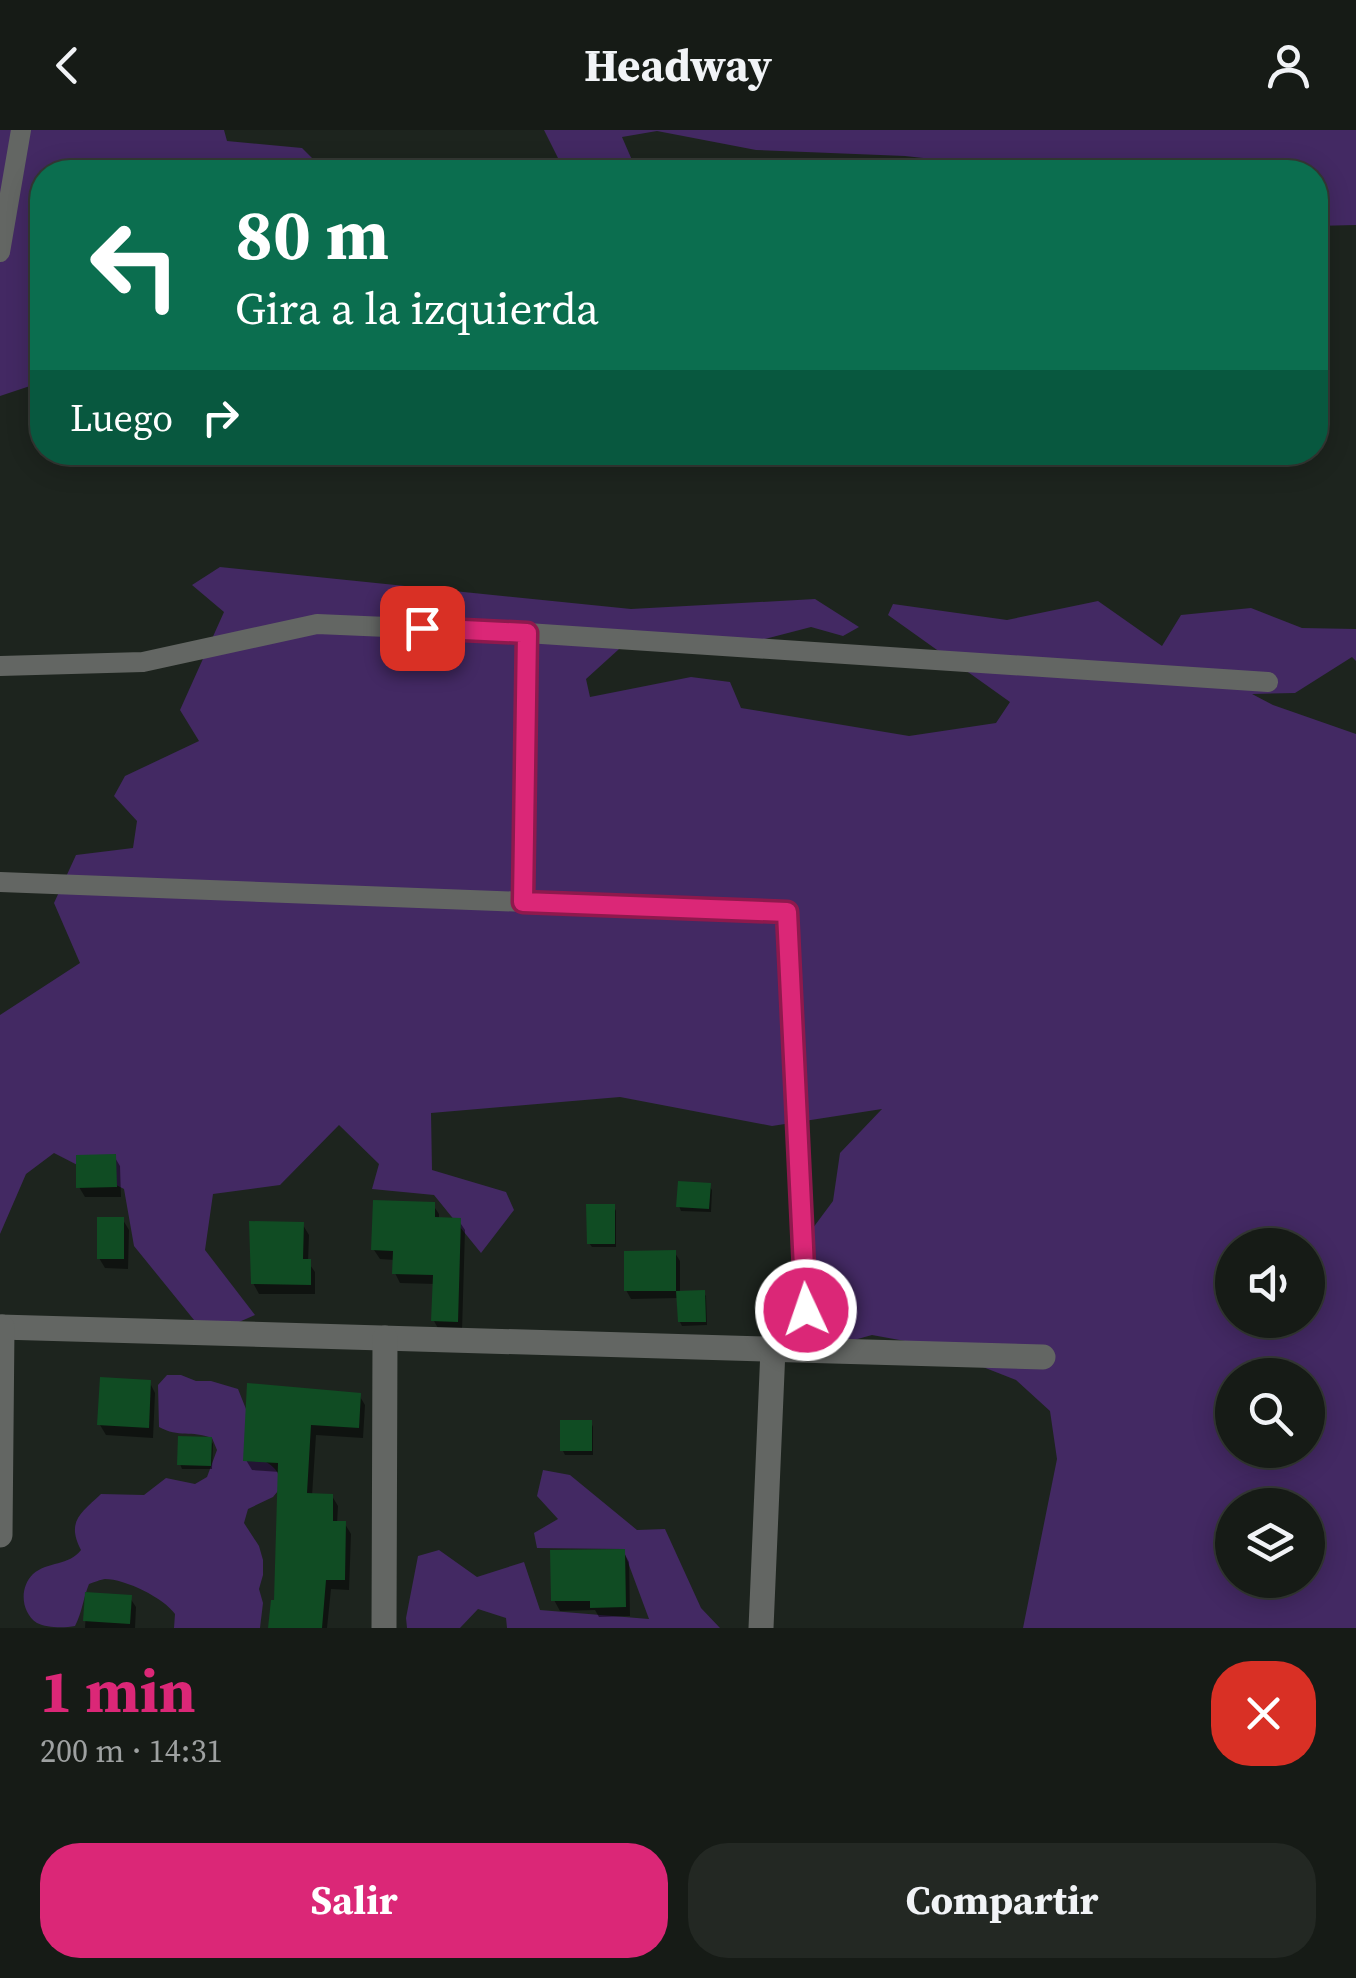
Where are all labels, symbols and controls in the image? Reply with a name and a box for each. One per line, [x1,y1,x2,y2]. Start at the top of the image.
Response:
text: Headway [584,34,772,96]
icon: back [40,38,95,93]
icon: person [1261,38,1316,93]
text: 80 m [235,186,389,282]
icon: left [70,200,200,330]
text: Gira a la izquierda [235,277,599,339]
icon: right [193,390,248,445]
text: Luego [70,392,173,444]
pin [380,586,465,671]
icon: arrive [395,601,450,656]
map controls [1215,1228,1325,1598]
button: sound [1215,1228,1325,1338]
position arrow [754,1258,858,1362]
button: search [1215,1358,1325,1468]
button: layers [1215,1488,1325,1598]
text: 1 min [40,1650,196,1732]
button: close [1211,1661,1316,1766]
text: 200 m · 14:31 [40,1729,222,1773]
button: Salir [40,1843,668,1958]
button: Compartir [688,1843,1316,1958]

